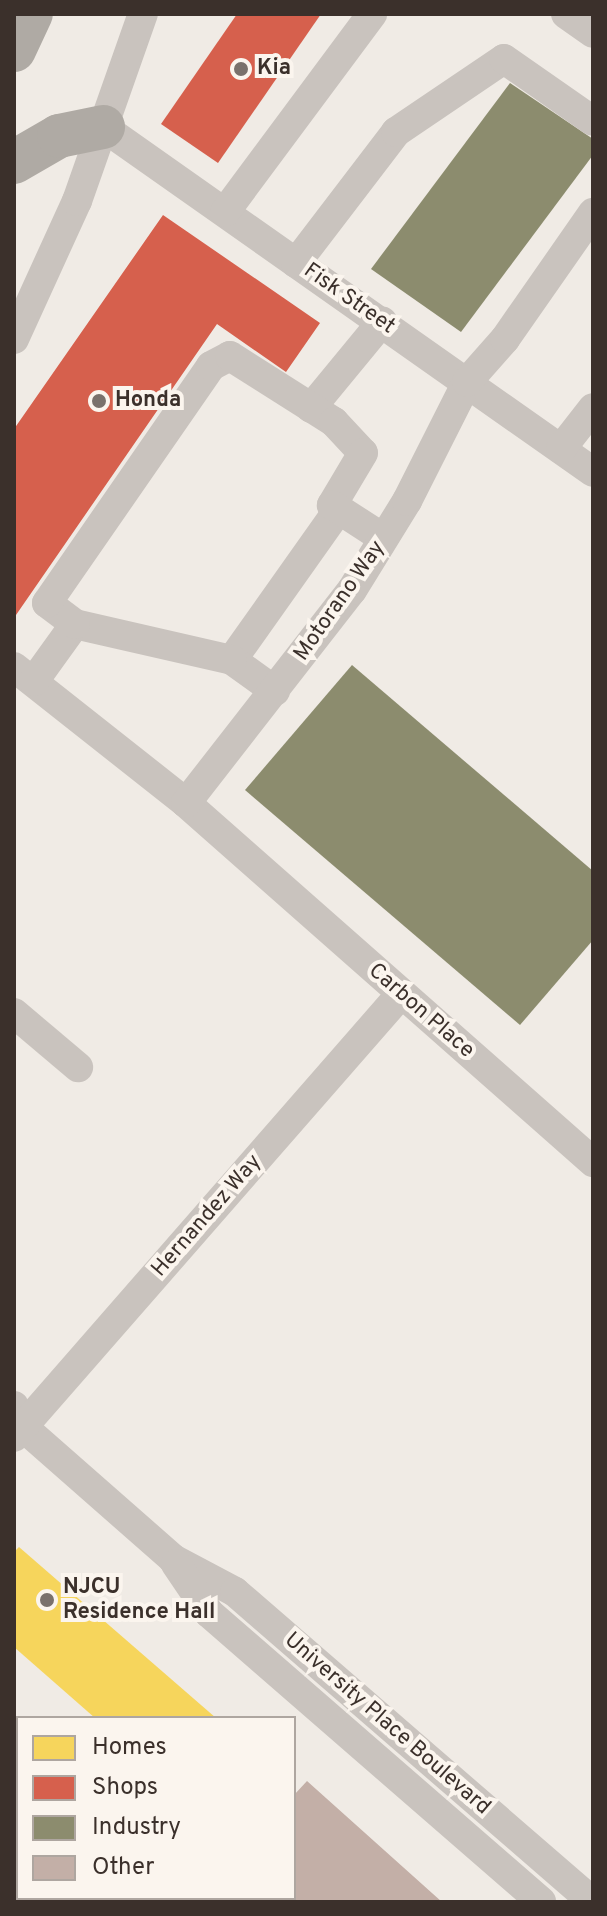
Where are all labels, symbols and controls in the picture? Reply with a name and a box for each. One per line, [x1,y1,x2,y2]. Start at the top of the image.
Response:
place label: Kia [257,56,291,82]
marker: Kia [232,60,250,78]
street label: Fisk Street [298,258,400,340]
place label: Honda [115,388,181,414]
marker: Honda [90,392,108,410]
street label: Motorano Way [289,536,391,666]
street label: Carbon Place [363,958,479,1064]
street label: Hernandez Way [146,1149,268,1283]
place label: NJCU Residence Hall [63,1574,215,1626]
marker: NJCU Residence Hall [38,1591,56,1609]
street label: University Place Boulevard [279,1627,495,1821]
legend [16,1716,296,1900]
text: Homes [92,1733,167,1763]
text: Shops [92,1773,158,1803]
text: Industry [92,1813,181,1843]
text: Other [92,1853,154,1883]

